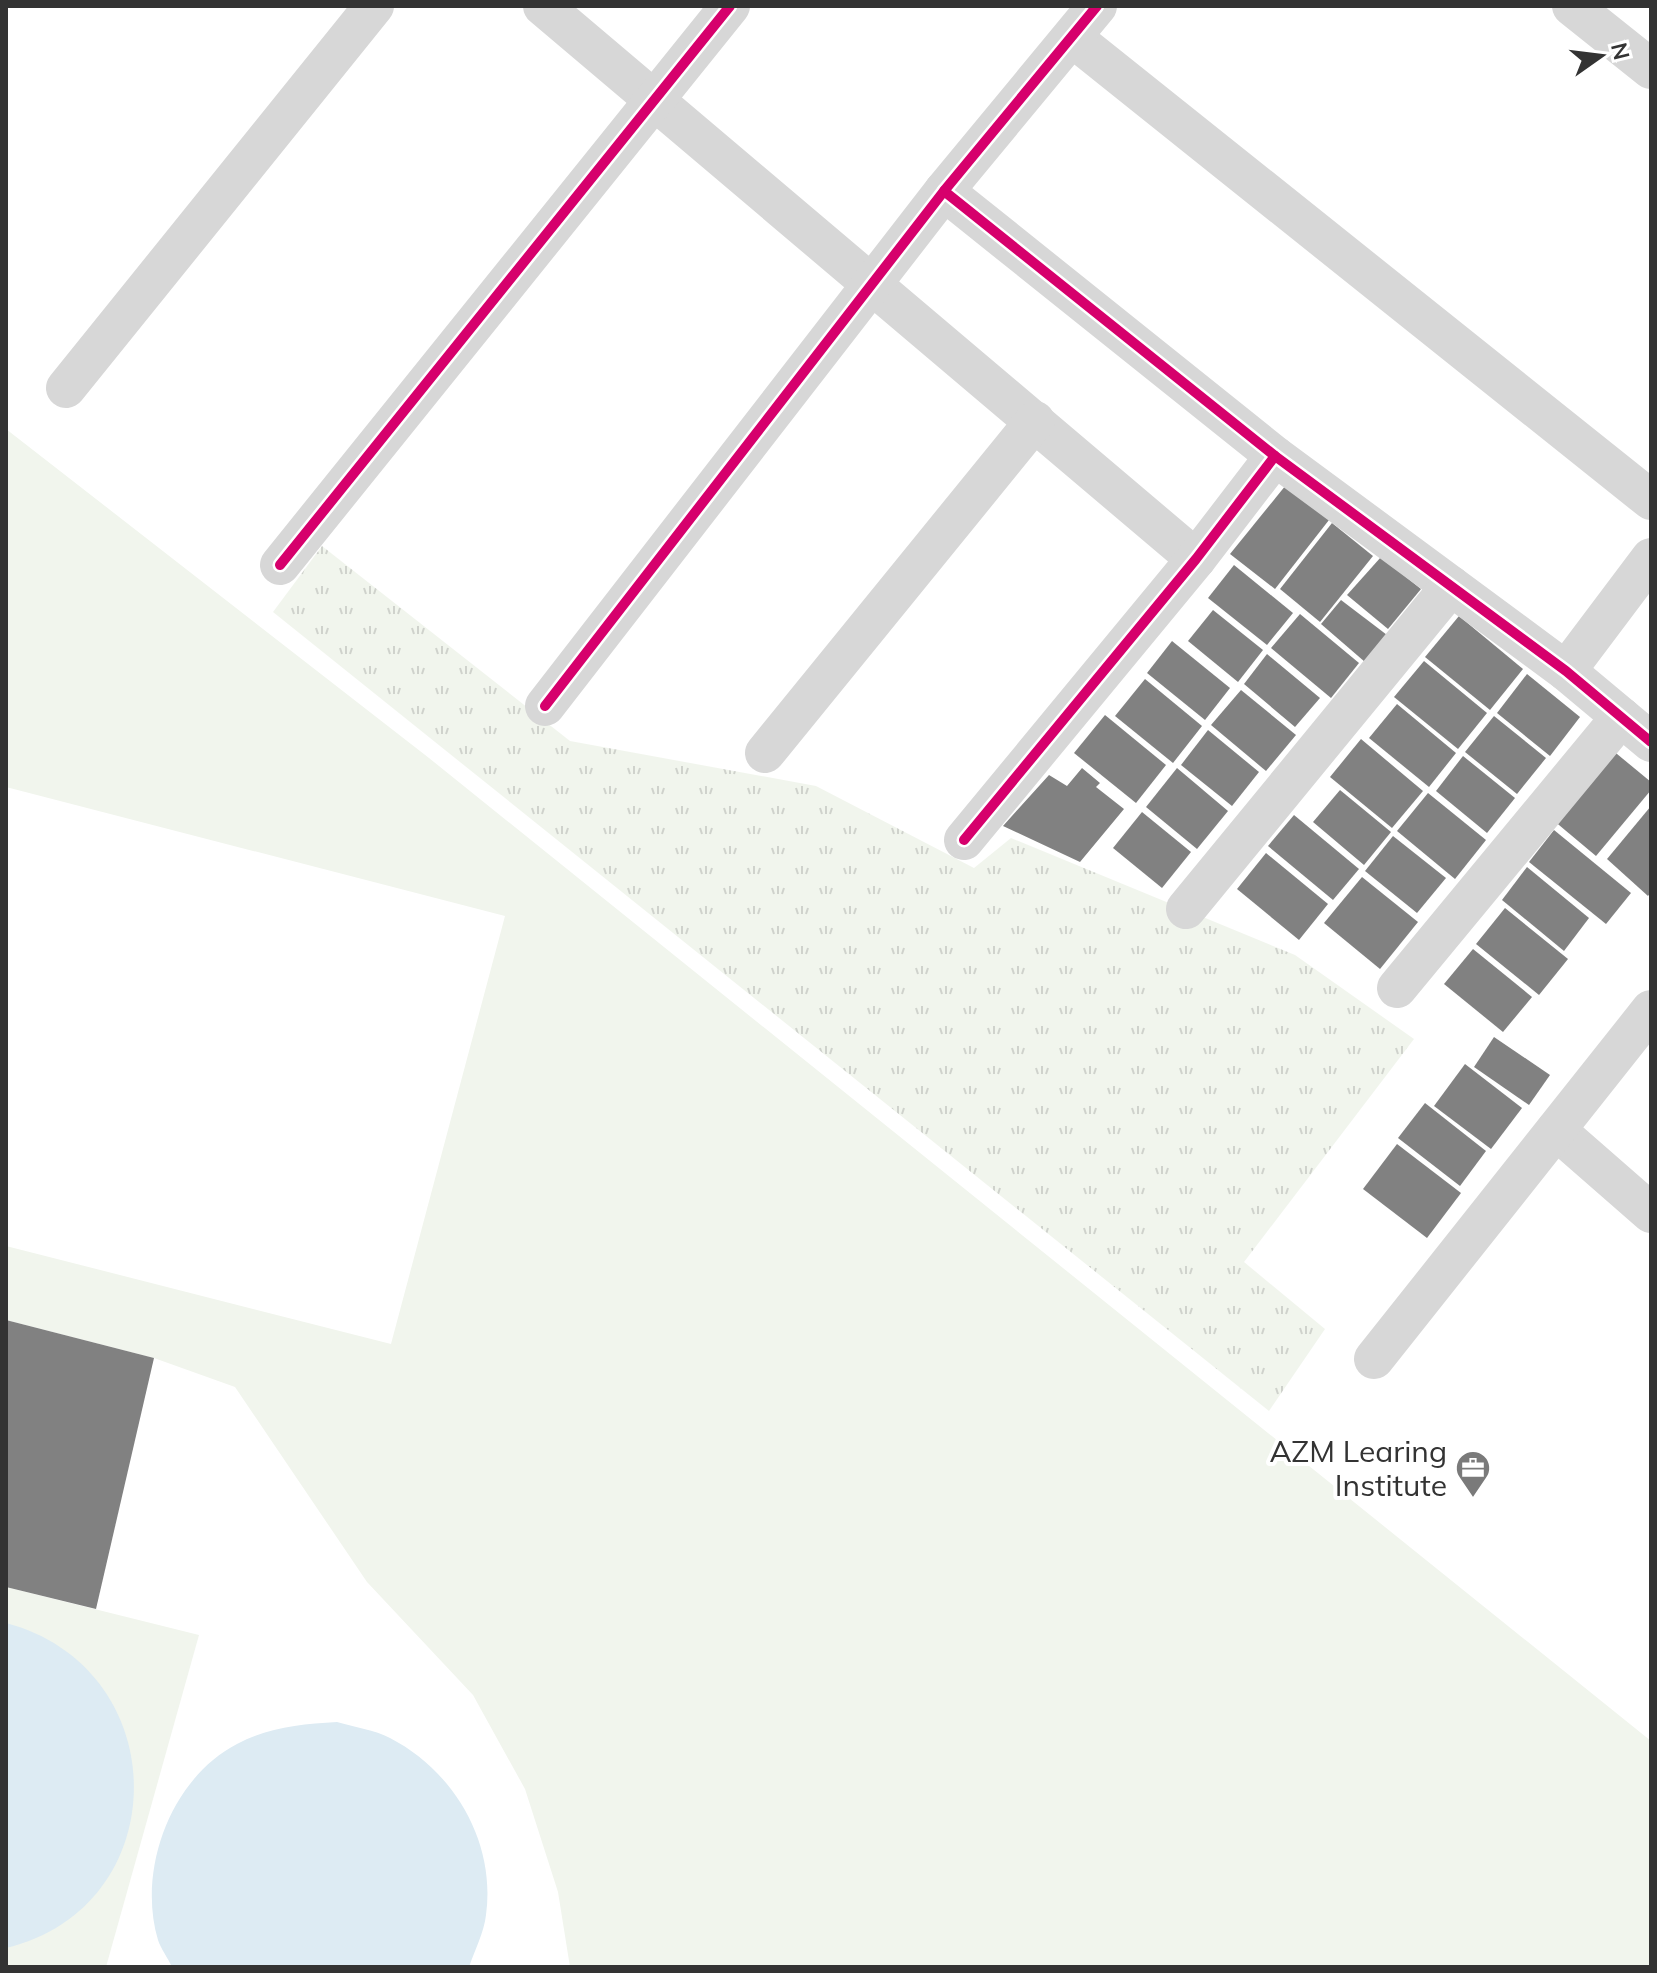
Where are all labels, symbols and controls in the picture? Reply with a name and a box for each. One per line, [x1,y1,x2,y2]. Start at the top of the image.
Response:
north arrow [1561,16,1641,96]
text: N [1605,40,1636,63]
place label: AZM Learing Institute [1270,1432,1447,1504]
office icon: AZM Learing Institute [1454,1449,1492,1499]

